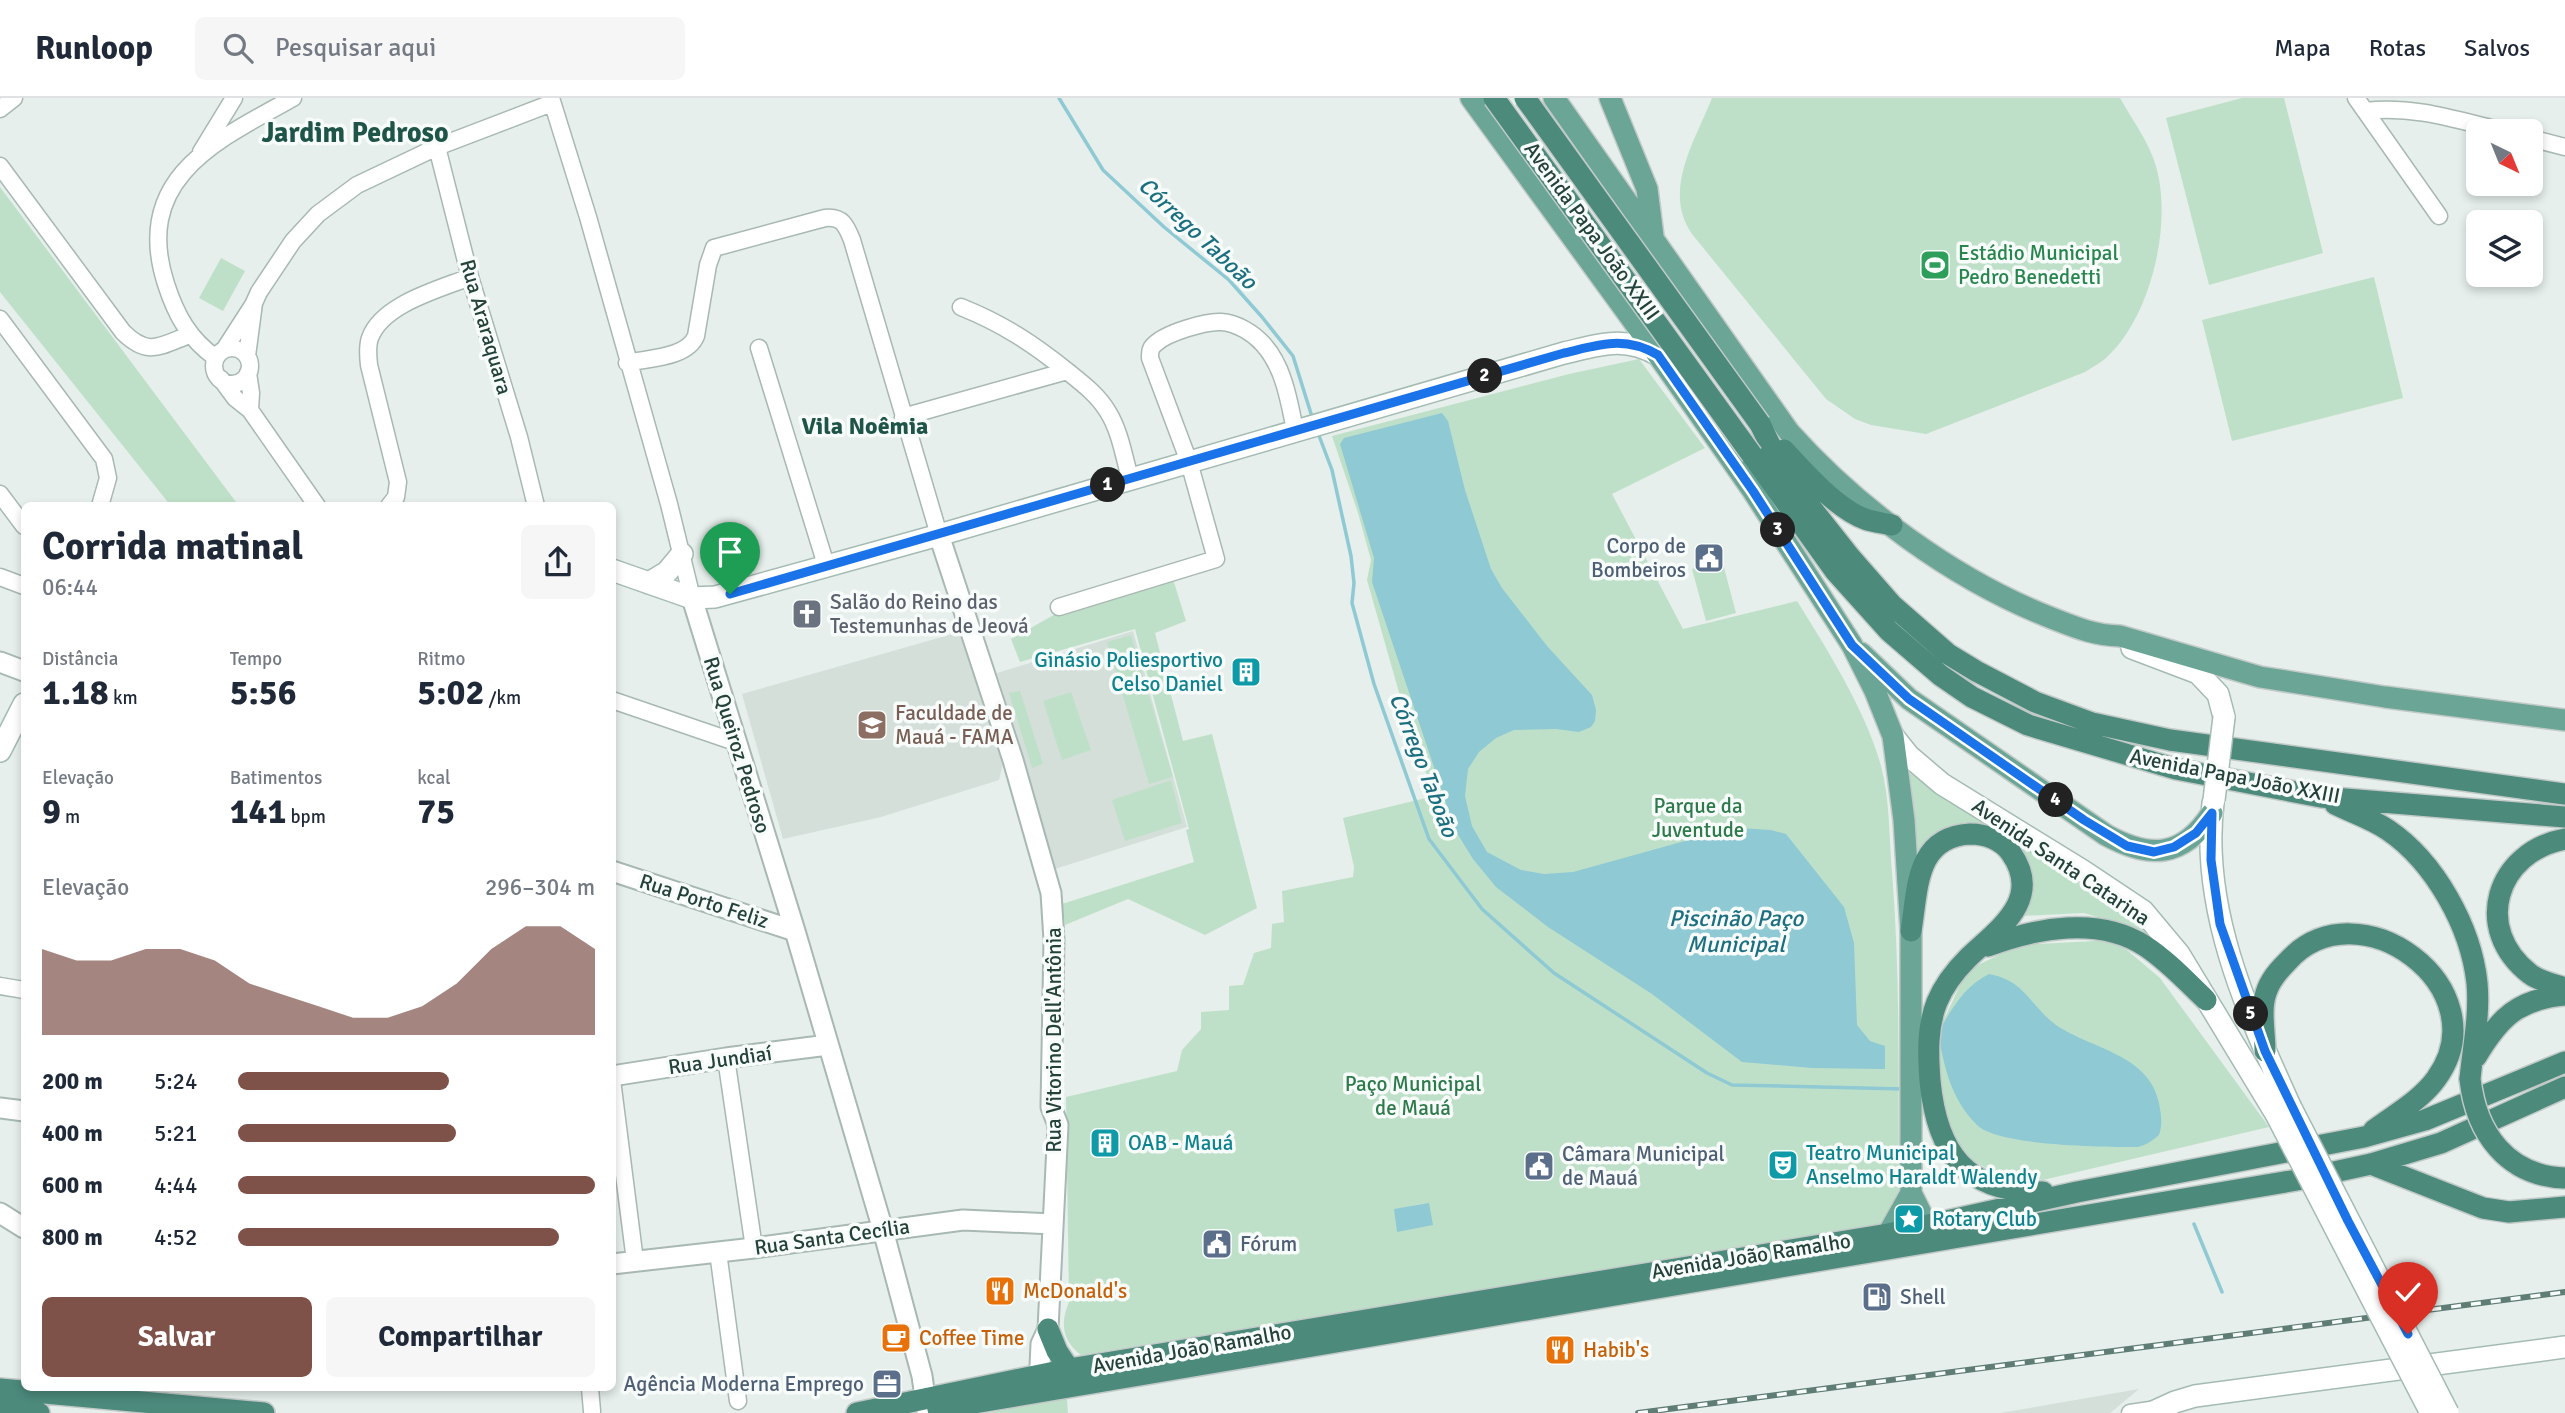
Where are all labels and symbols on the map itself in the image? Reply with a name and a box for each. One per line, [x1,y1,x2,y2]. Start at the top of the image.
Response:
district label: Jardim Pedroso [261,116,449,150]
north arrow [2466,119,2543,196]
street label: Avenida Papa João XXIII [1519,137,1665,325]
water label: Córrego Taboão [1132,171,1264,296]
place label: Estádio Municipal Pedro Benedetti [1958,240,2119,290]
sports icon: Estádio Municipal Pedro Benedetti [1918,248,1952,282]
street label: Rua Araraquara [454,256,518,398]
pin: 2 [1468,358,1502,394]
district label: Vila Noêmia [802,411,928,441]
pin: 1 [1090,468,1126,502]
pin: 3 [1760,512,1796,548]
pin [700,522,760,594]
place label: Corpo de Bombeiros [1591,533,1686,583]
public building icon: Corpo de Bombeiros [1692,541,1726,575]
place label: Salão do Reino das Testemunhas de Jeová [830,589,1029,639]
church icon: Salão do Reino das Testemunhas de Jeová [790,597,824,631]
place label: Ginásio Poliesportivo Celso Daniel [1034,647,1223,697]
street label: Rua Queiroz Pedroso [698,653,776,837]
building icon: Ginásio Poliesportivo Celso Daniel [1229,655,1263,689]
water label: Córrego Taboão [1383,689,1465,842]
place label: Faculdade de Mauá - FAMA [895,700,1014,750]
school or university icon: Faculdade de Mauá - FAMA [855,708,889,742]
street label: Avenida Papa João XXIII [2128,743,2342,809]
pin: 4 [2038,782,2074,818]
park label: Parque da Juventude [1652,793,1744,843]
street label: Avenida Santa Catarina [1967,793,2155,931]
street label: Rua Porto Feliz [636,868,772,934]
water label: Piscinão Paço Municipal [1669,904,1804,959]
street label: Rua Vitorino Dell'Antônia [1041,927,1067,1153]
pin: 5 [2234,996,2268,1032]
street label: Rua Jundiaí [666,1040,774,1080]
park label: Paço Municipal de Mauá [1345,1071,1481,1121]
building icon: OAB - Mauá [1088,1126,1122,1160]
place label: OAB - Mauá [1128,1130,1233,1156]
place label: Teatro Municipal Anselmo Haraldt Walendy [1806,1140,2037,1190]
place label: Câmara Municipal de Mauá [1562,1141,1725,1191]
theatre icon: Teatro Municipal Anselmo Haraldt Walendy [1766,1148,1800,1182]
public building icon: Câmara Municipal de Mauá [1522,1149,1556,1183]
place icon: Rotary Club [1892,1202,1926,1236]
place label: Rotary Club [1932,1206,2037,1232]
street label: Rua Santa Cecília [753,1213,911,1261]
public building icon: Fórum [1200,1227,1234,1261]
street label: Avenida João Ramalho [1650,1227,1852,1285]
place label: Fórum [1240,1231,1297,1257]
pin [2378,1262,2438,1334]
restaurant icon: McDonald's [983,1274,1017,1308]
place label: McDonald's [1023,1278,1127,1304]
fuel station icon: Shell [1860,1280,1894,1314]
place label: Shell [1900,1284,1946,1310]
street label: Avenida João Ramalho [1091,1319,1293,1379]
cafe icon: Coffee Time [879,1321,913,1355]
place label: Coffee Time [919,1325,1024,1351]
restaurant icon: Habib's [1543,1333,1577,1367]
place label: Habib's [1583,1337,1649,1363]
office icon: Agência Moderna Emprego [870,1367,904,1401]
place label: Agência Moderna Emprego [624,1371,864,1397]

